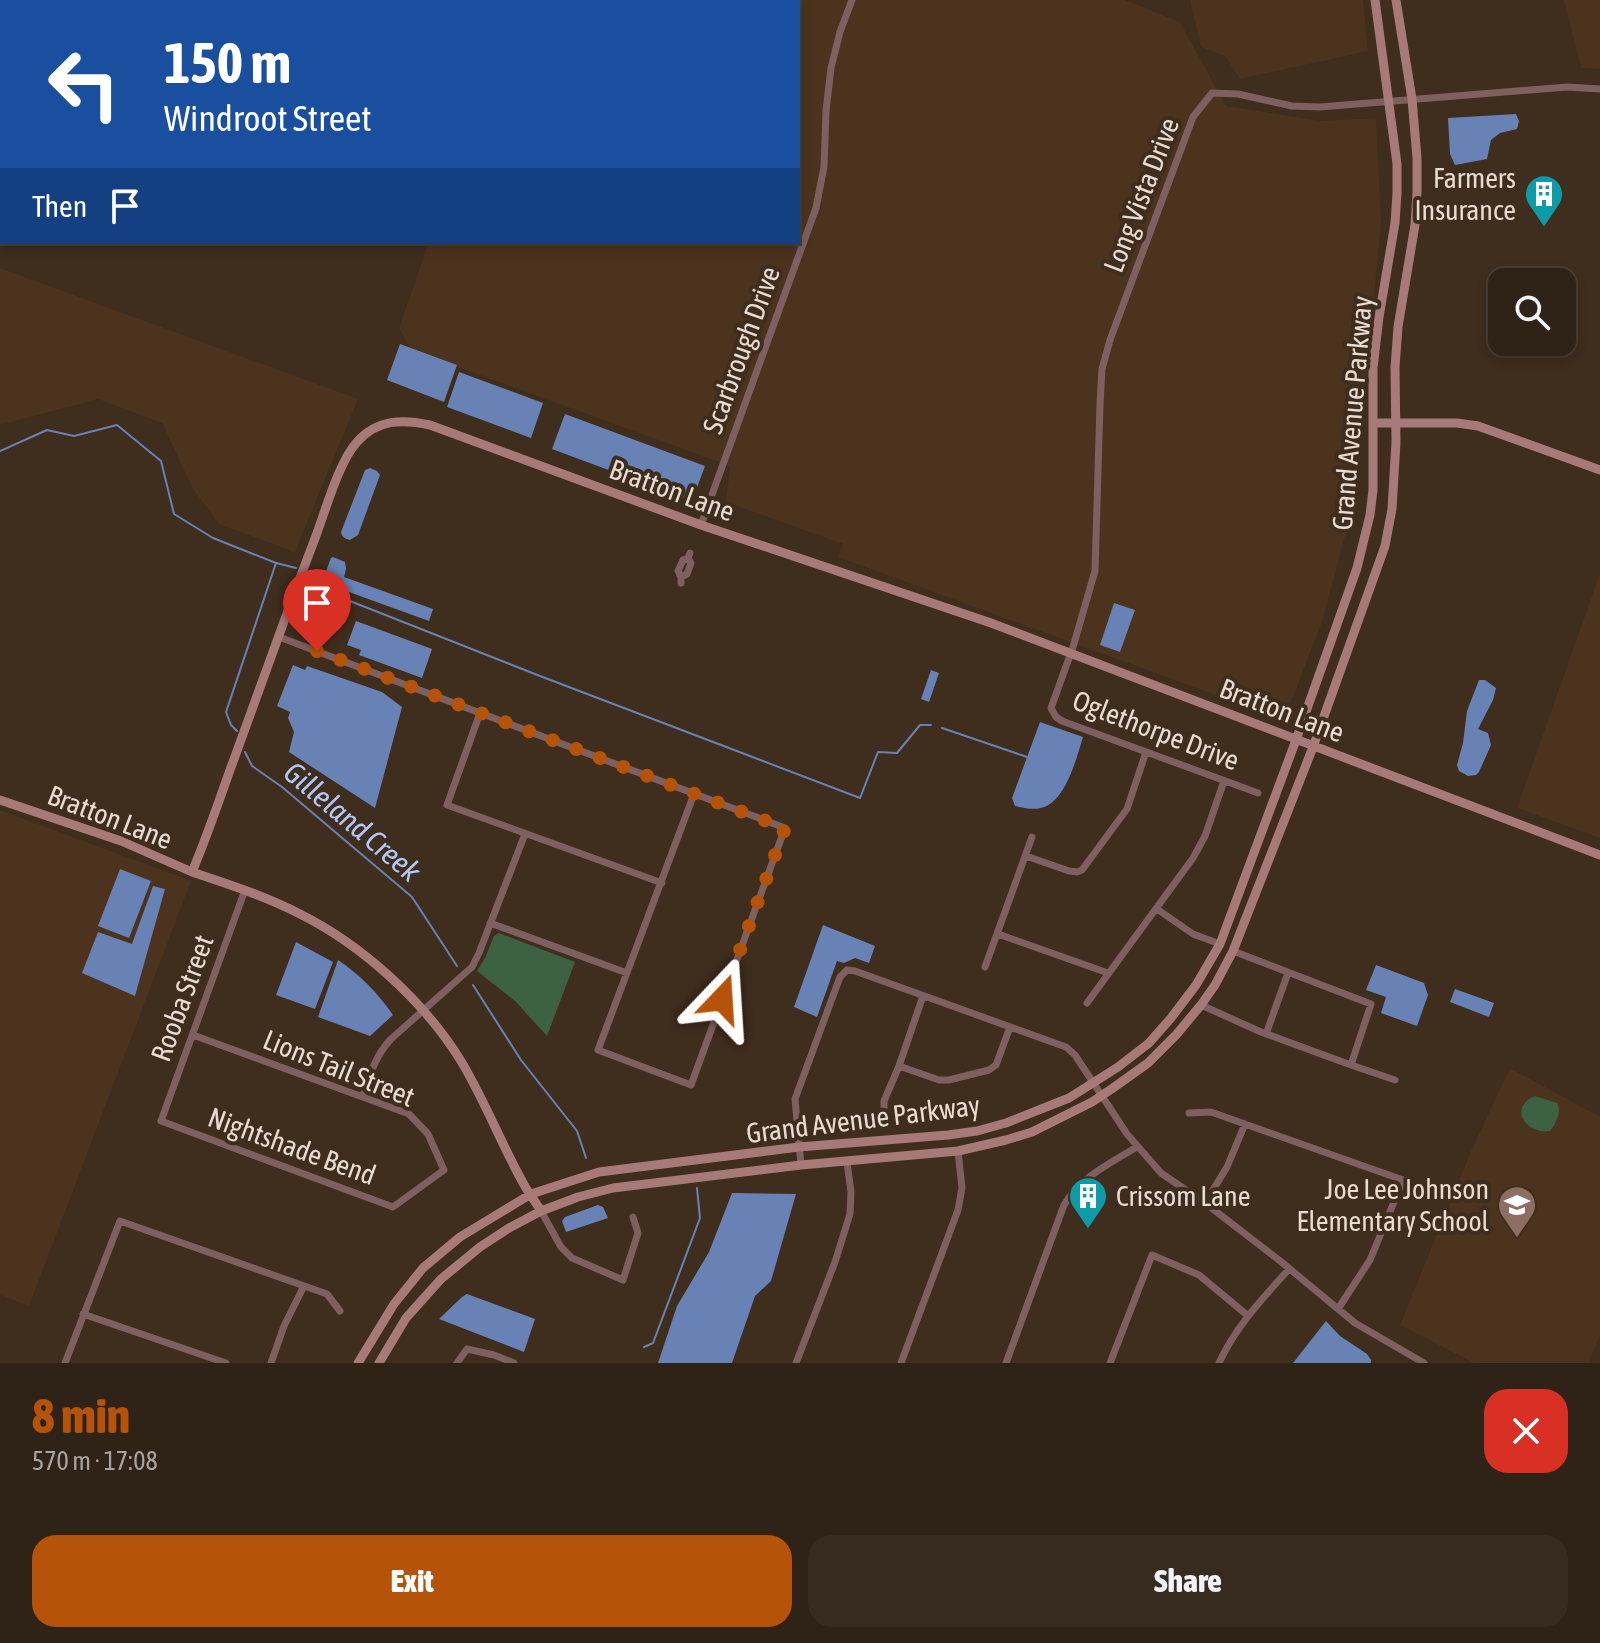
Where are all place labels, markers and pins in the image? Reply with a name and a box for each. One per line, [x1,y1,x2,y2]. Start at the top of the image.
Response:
place label: Farmers Insurance [1414,162,1516,226]
building icon: Farmers Insurance [1523,173,1565,228]
pin [283,569,351,651]
place label: Joe Lee Johnson Elementary School [1297,1173,1490,1237]
building icon: Crissom Lane [1067,1175,1109,1230]
place label: Crissom Lane [1116,1180,1250,1212]
school or university icon: Joe Lee Johnson Elementary School [1496,1184,1538,1239]

